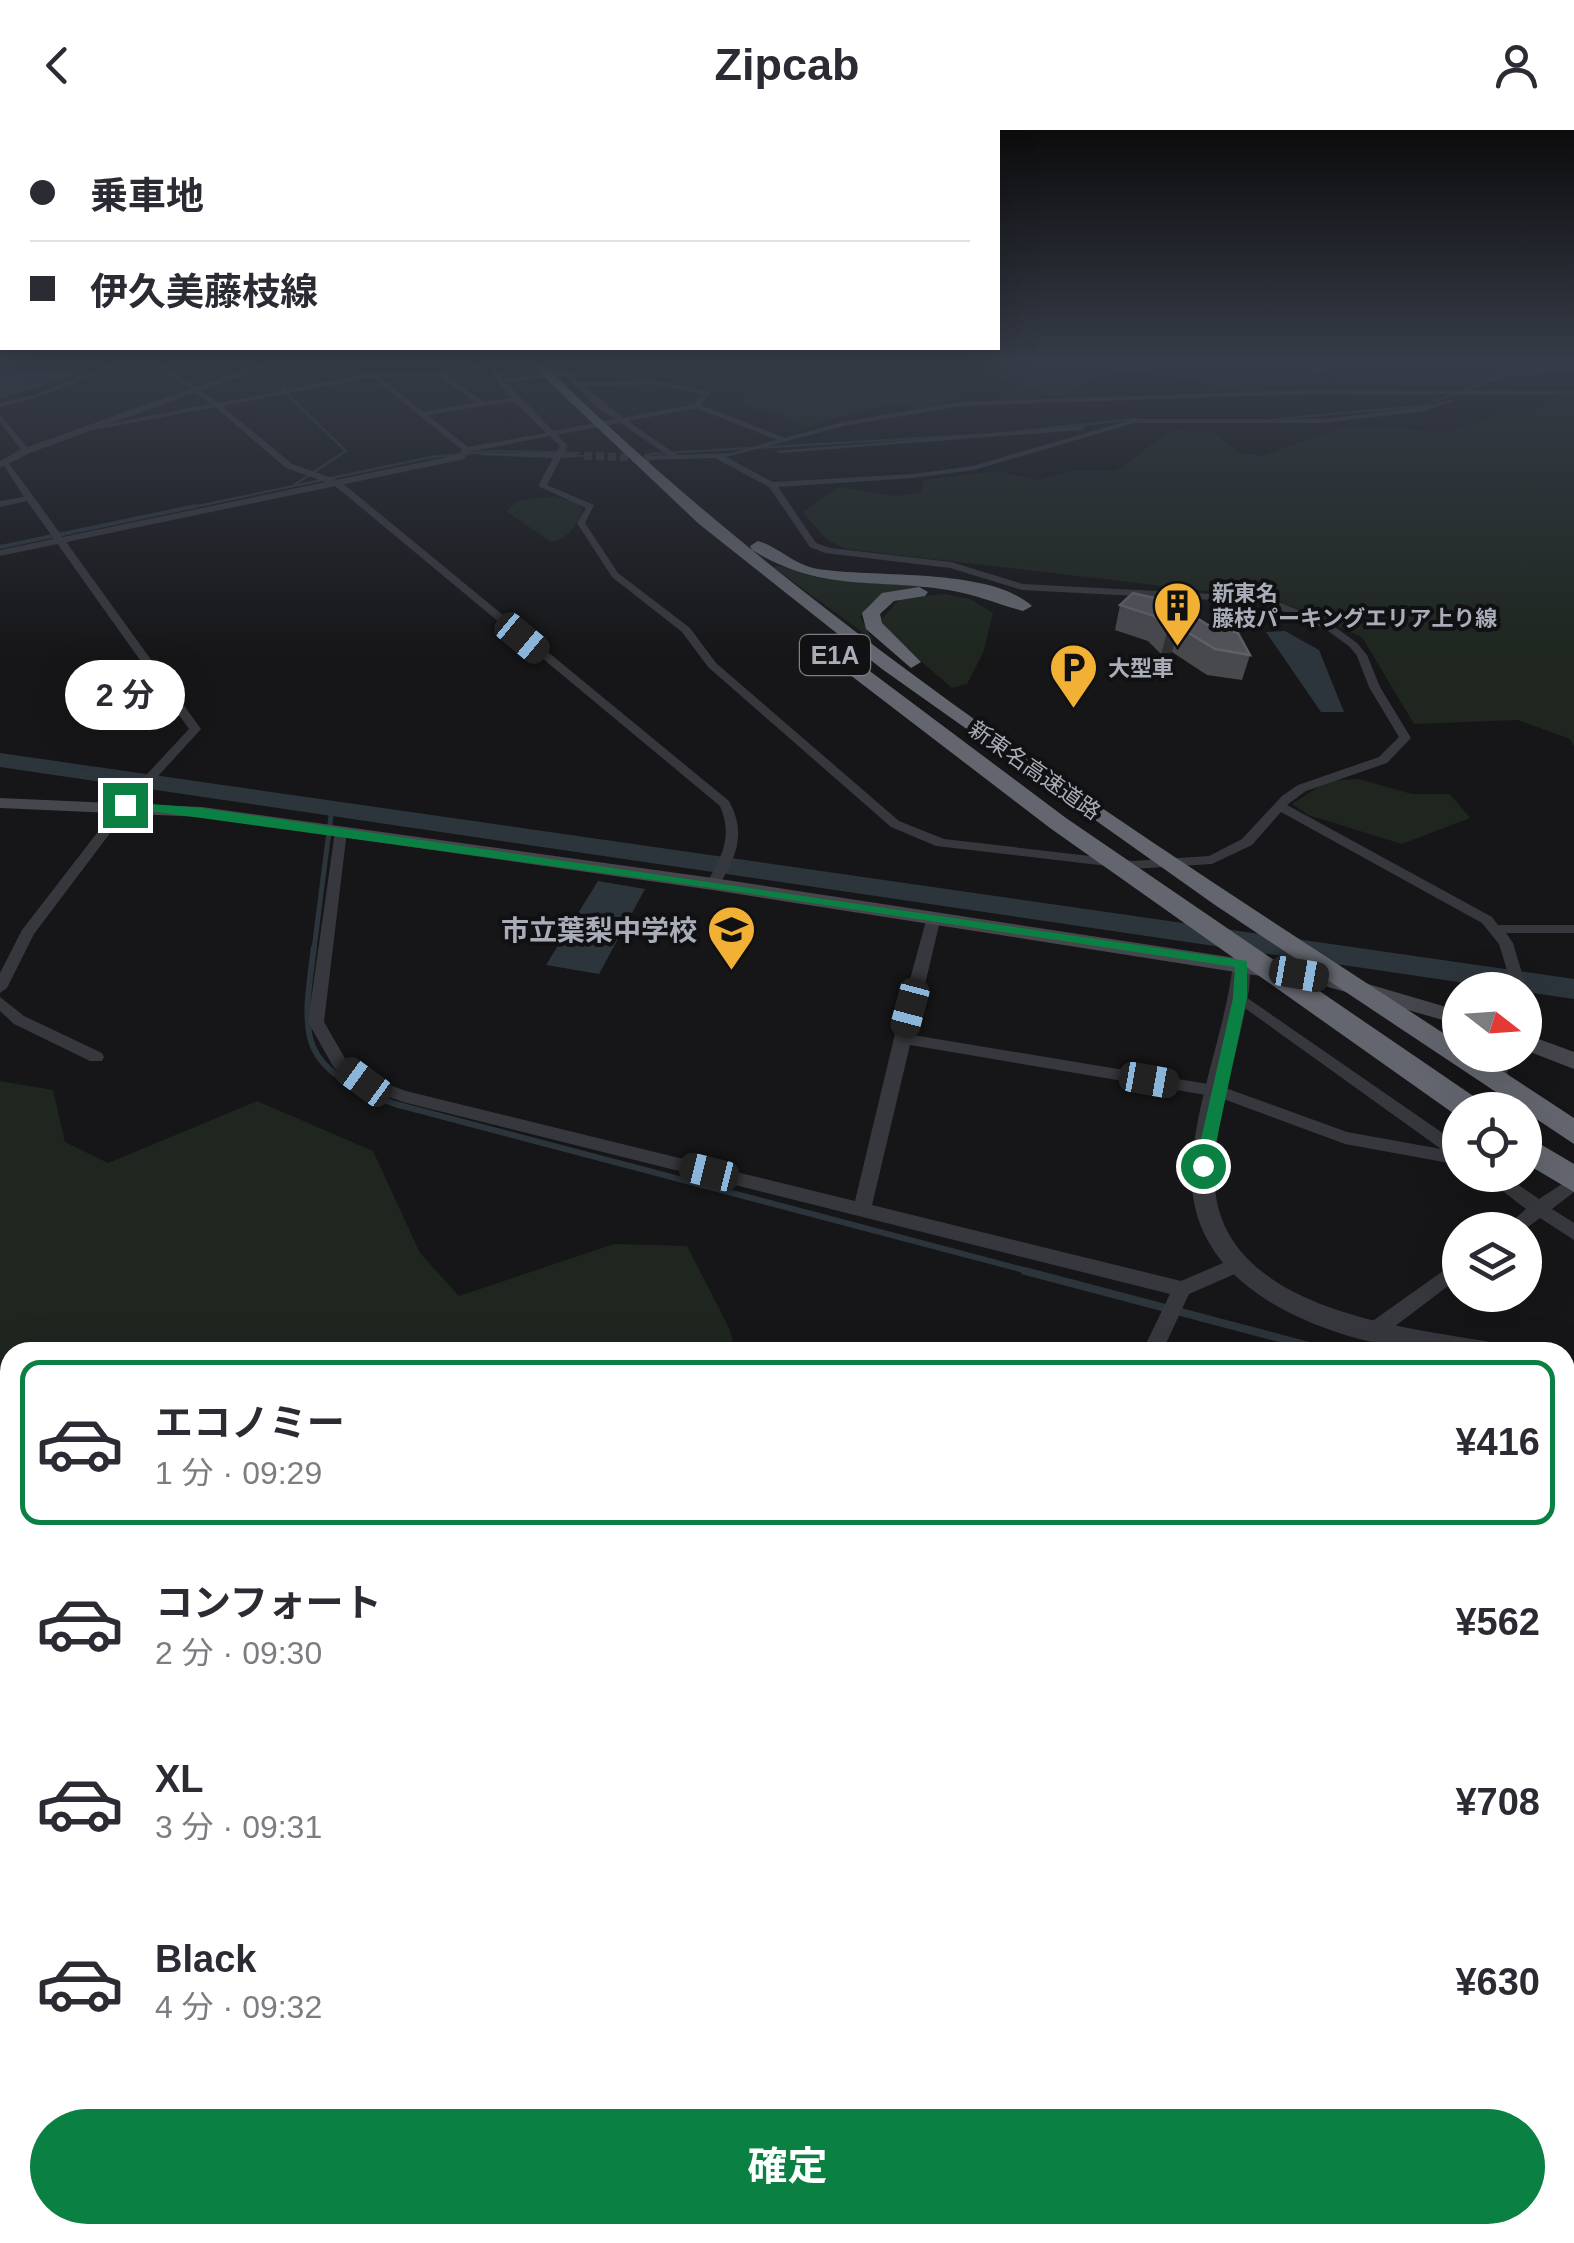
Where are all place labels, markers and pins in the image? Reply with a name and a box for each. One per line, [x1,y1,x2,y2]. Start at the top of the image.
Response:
building icon: 新東名 藤枝パーキングエリア上り線 [1151,580,1203,648]
place label: 新東名 藤枝パーキングエリア上り線 [1212,581,1497,631]
parking icon: 大型車 [1047,642,1099,710]
place label: 大型車 [1108,656,1174,681]
school or university icon: 市立葉梨中学校 [706,904,758,972]
place label: 市立葉梨中学校 [501,915,697,946]

